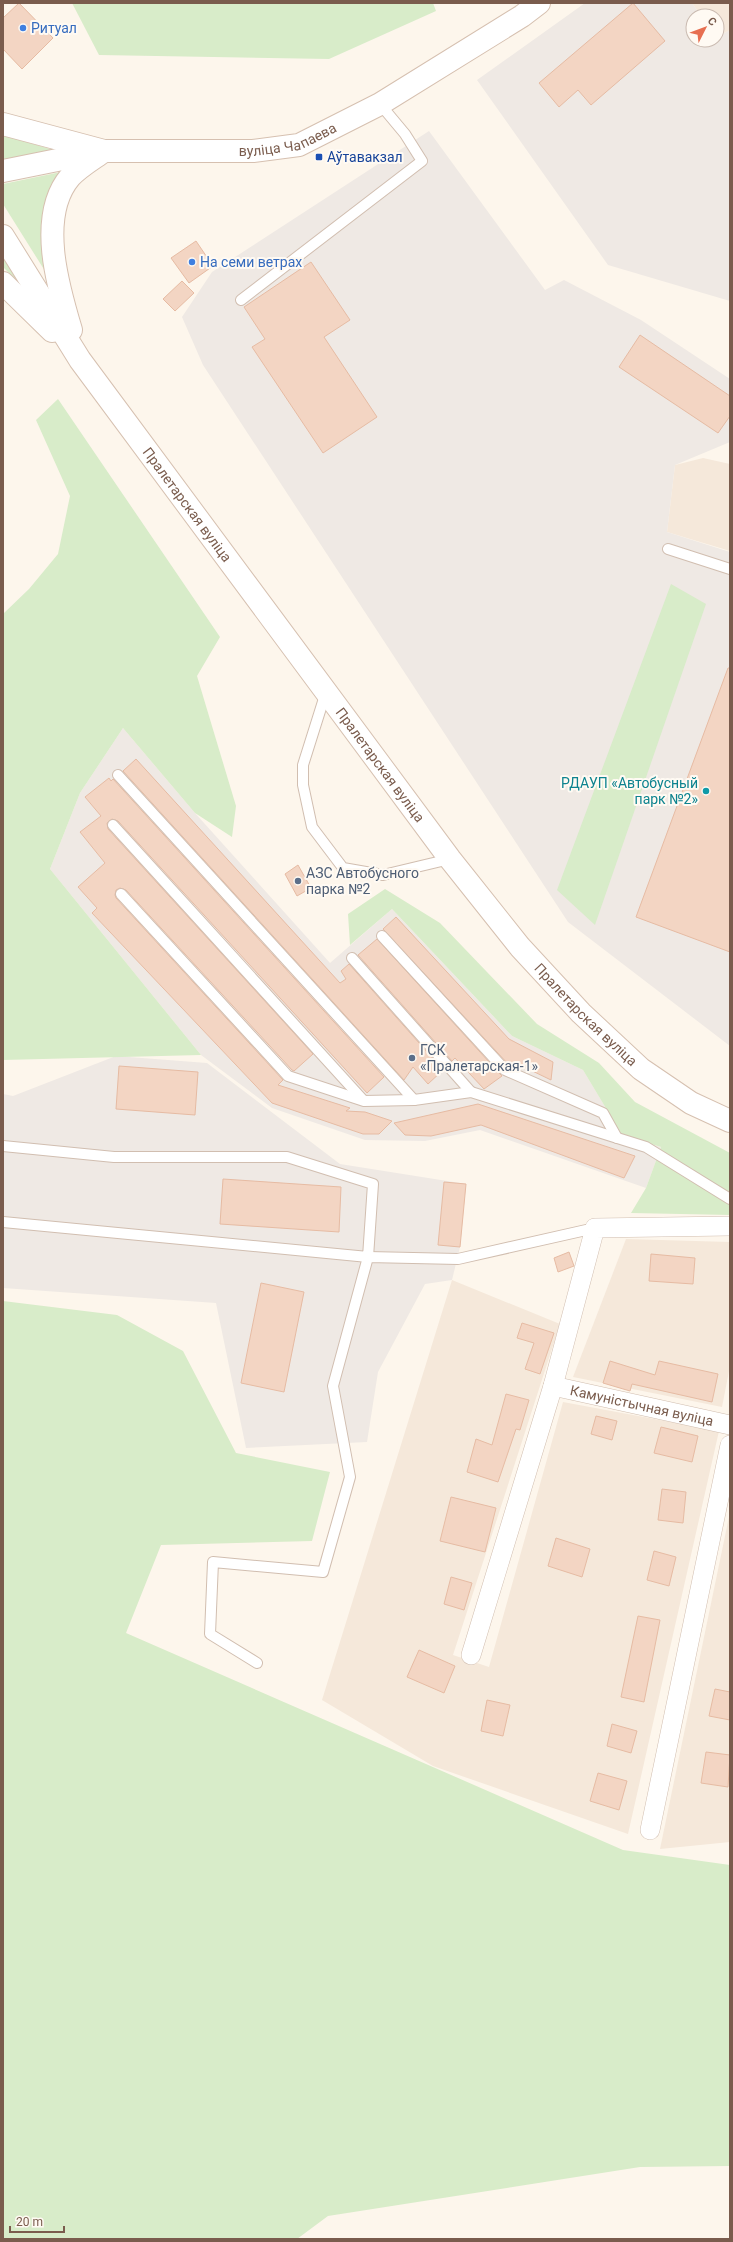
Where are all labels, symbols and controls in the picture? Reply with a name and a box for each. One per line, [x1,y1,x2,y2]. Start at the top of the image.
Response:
north arrow [685,8,725,48]
text: С [705,15,719,29]
place label: Ритуал [31,20,77,36]
marker: Ритуал [18,23,28,33]
street label: вуліца Чапаева [239,119,339,159]
place label: Аўтавакзал [327,149,403,165]
marker: Аўтавакзал [314,152,324,162]
place label: На семи ветрах [200,254,302,270]
marker: На семи ветрах [187,257,197,267]
street label: Пралетарская вуліца [140,444,235,565]
street label: Пралетарская вуліца [333,704,428,825]
place label: РДАУП «Автобусный парк №2» [561,775,698,807]
marker: РДАУП «Автобусный парк №2» [701,786,711,796]
place label: АЗС Автобусного парка №2 [306,865,419,897]
marker: АЗС Автобусного парка №2 [293,876,303,886]
street label: Пралетарская вуліца [531,960,640,1069]
place label: ГСК «Пралетарская-1» [420,1042,539,1074]
marker: ГСК «Пралетарская-1» [407,1053,417,1063]
street label: Камуністычная вуліца [569,1382,715,1429]
scale bar [10,2208,64,2234]
text: 20 m [16,2215,43,2229]

